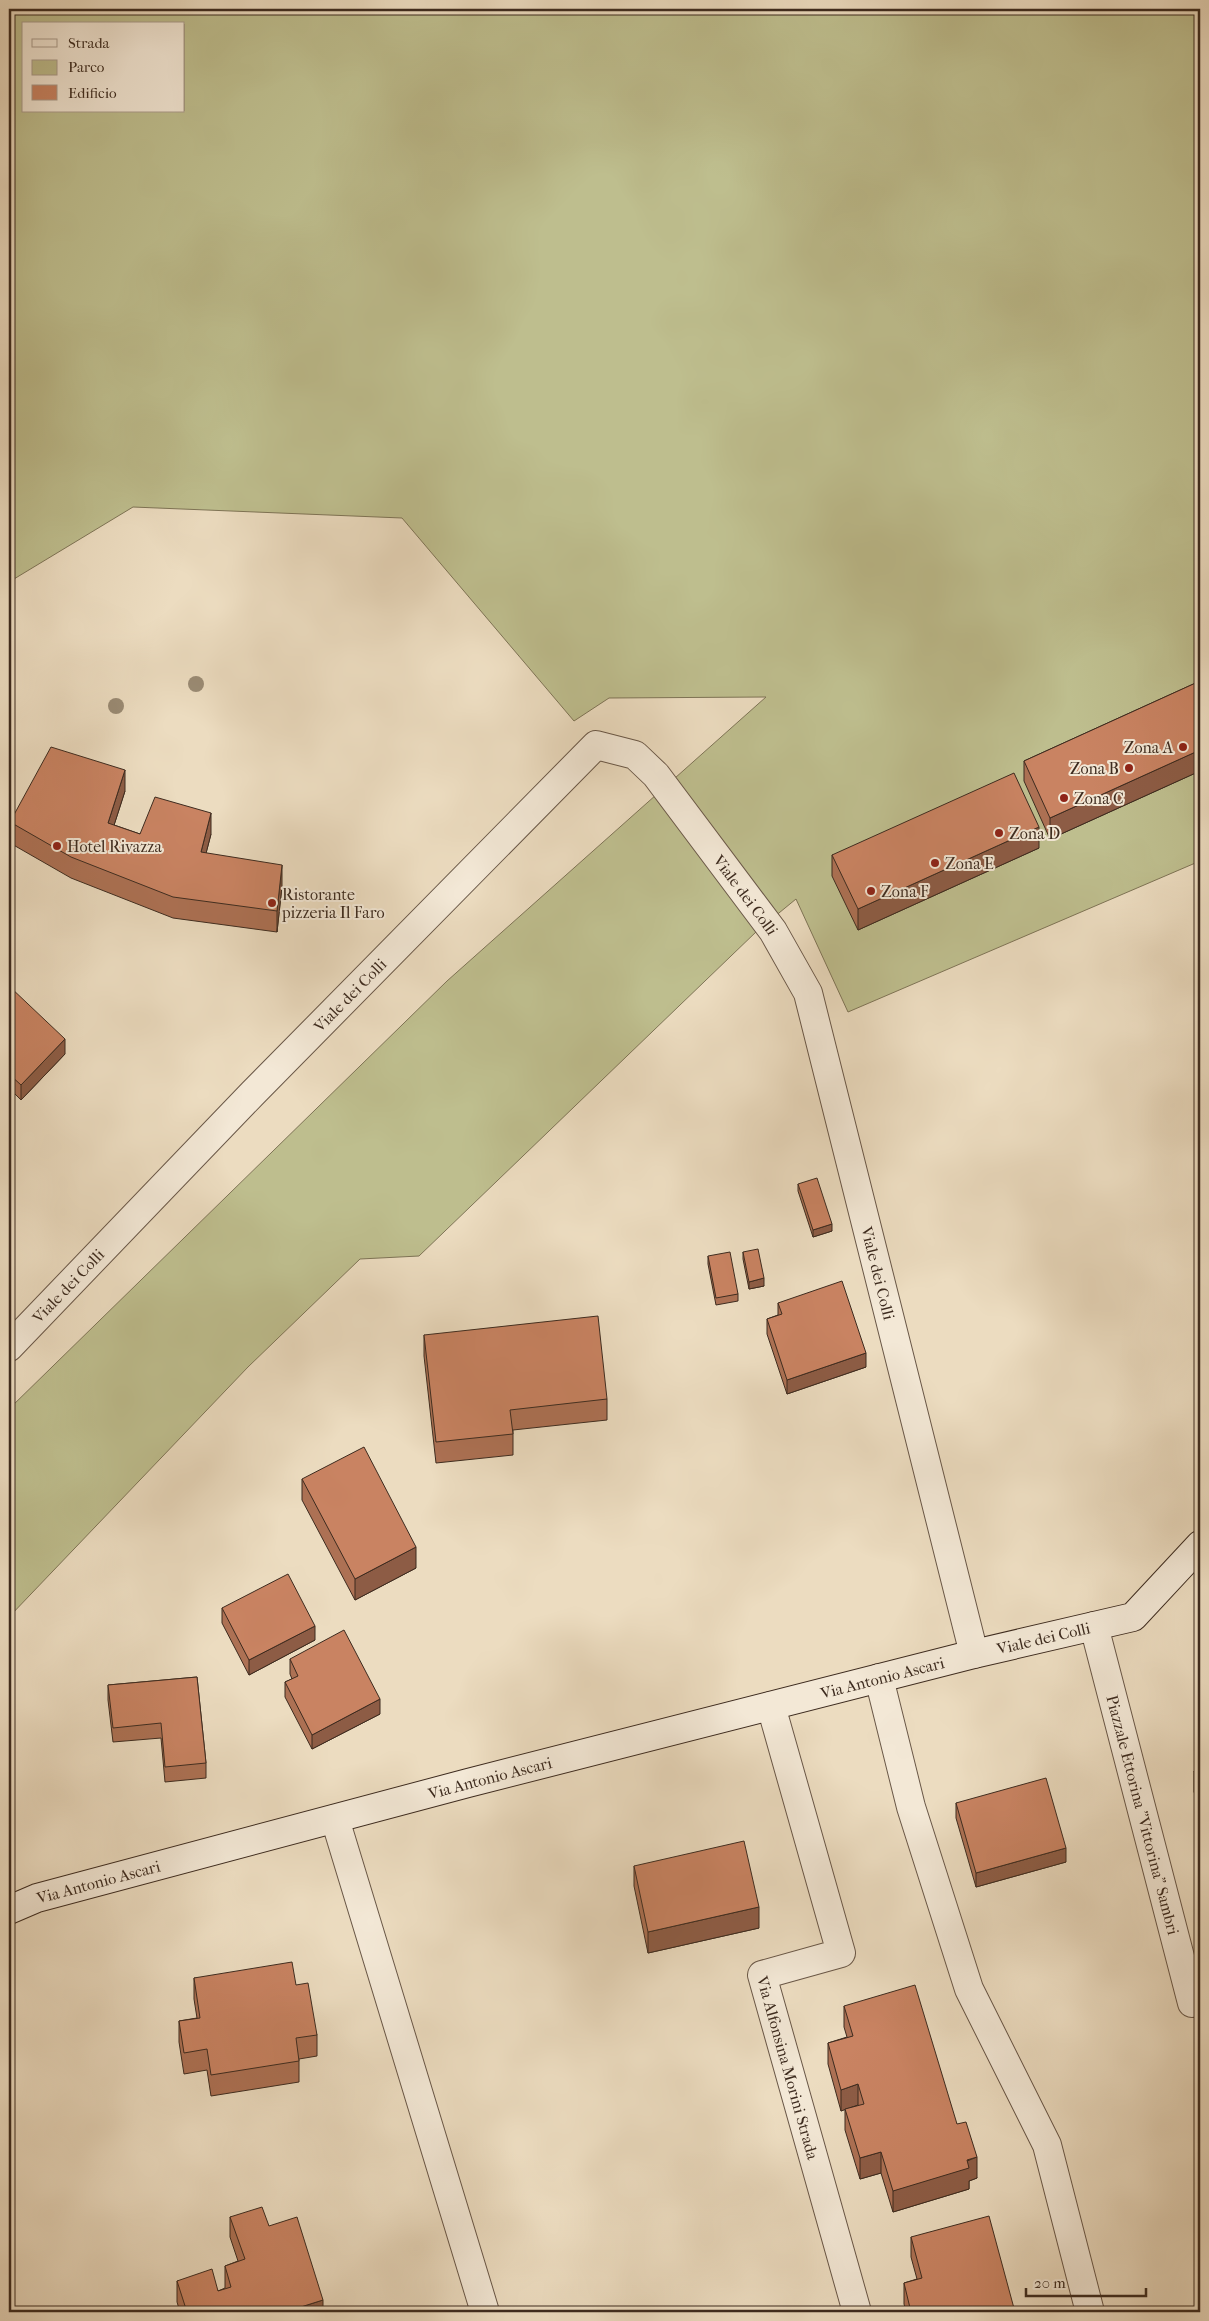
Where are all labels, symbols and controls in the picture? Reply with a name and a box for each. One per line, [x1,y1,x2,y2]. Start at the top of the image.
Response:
legend [22,22,185,112]
text: Strada [68,34,111,52]
text: Parco [68,58,105,76]
text: Edificio [68,84,117,102]
place label: Zona A [1124,738,1174,757]
marker: Zona A [1177,741,1189,753]
place label: Zona B [1070,759,1119,778]
marker: Zona B [1123,762,1135,774]
place label: Zona C [1074,789,1124,808]
marker: Zona C [1058,792,1070,804]
place label: Zona D [1009,824,1060,843]
marker: Zona D [993,827,1005,839]
place label: Hotel Rivazza [67,837,162,856]
marker: Hotel Rivazza [51,840,63,852]
street label: Viale dei Colli [709,850,783,938]
place label: Zona E [945,854,994,873]
marker: Zona E [929,857,941,869]
place label: Zona F [881,882,929,901]
place label: Ristorante pizzeria Il Faro [281,885,385,922]
marker: Zona F [865,885,877,897]
marker: Ristorante pizzeria Il Faro [266,897,278,909]
street label: Viale dei Colli [309,954,390,1036]
street label: Viale dei Colli [857,1223,899,1322]
street label: Viale dei Colli [27,1245,108,1327]
street label: Viale dei Colli [994,1618,1092,1658]
street label: Via Antonio Ascari [817,1652,946,1703]
street label: Piazzale Ettorina "Vittorina" Sambri [1103,1693,1183,1937]
street label: Via Antonio Ascari [425,1752,554,1803]
street label: Via Antonio Ascari [34,1856,162,1907]
street label: Via Alfonsina Morini Strada [753,1973,823,2162]
scale bar [1026,2266,1146,2298]
text: 20 m [1034,2274,1066,2292]

